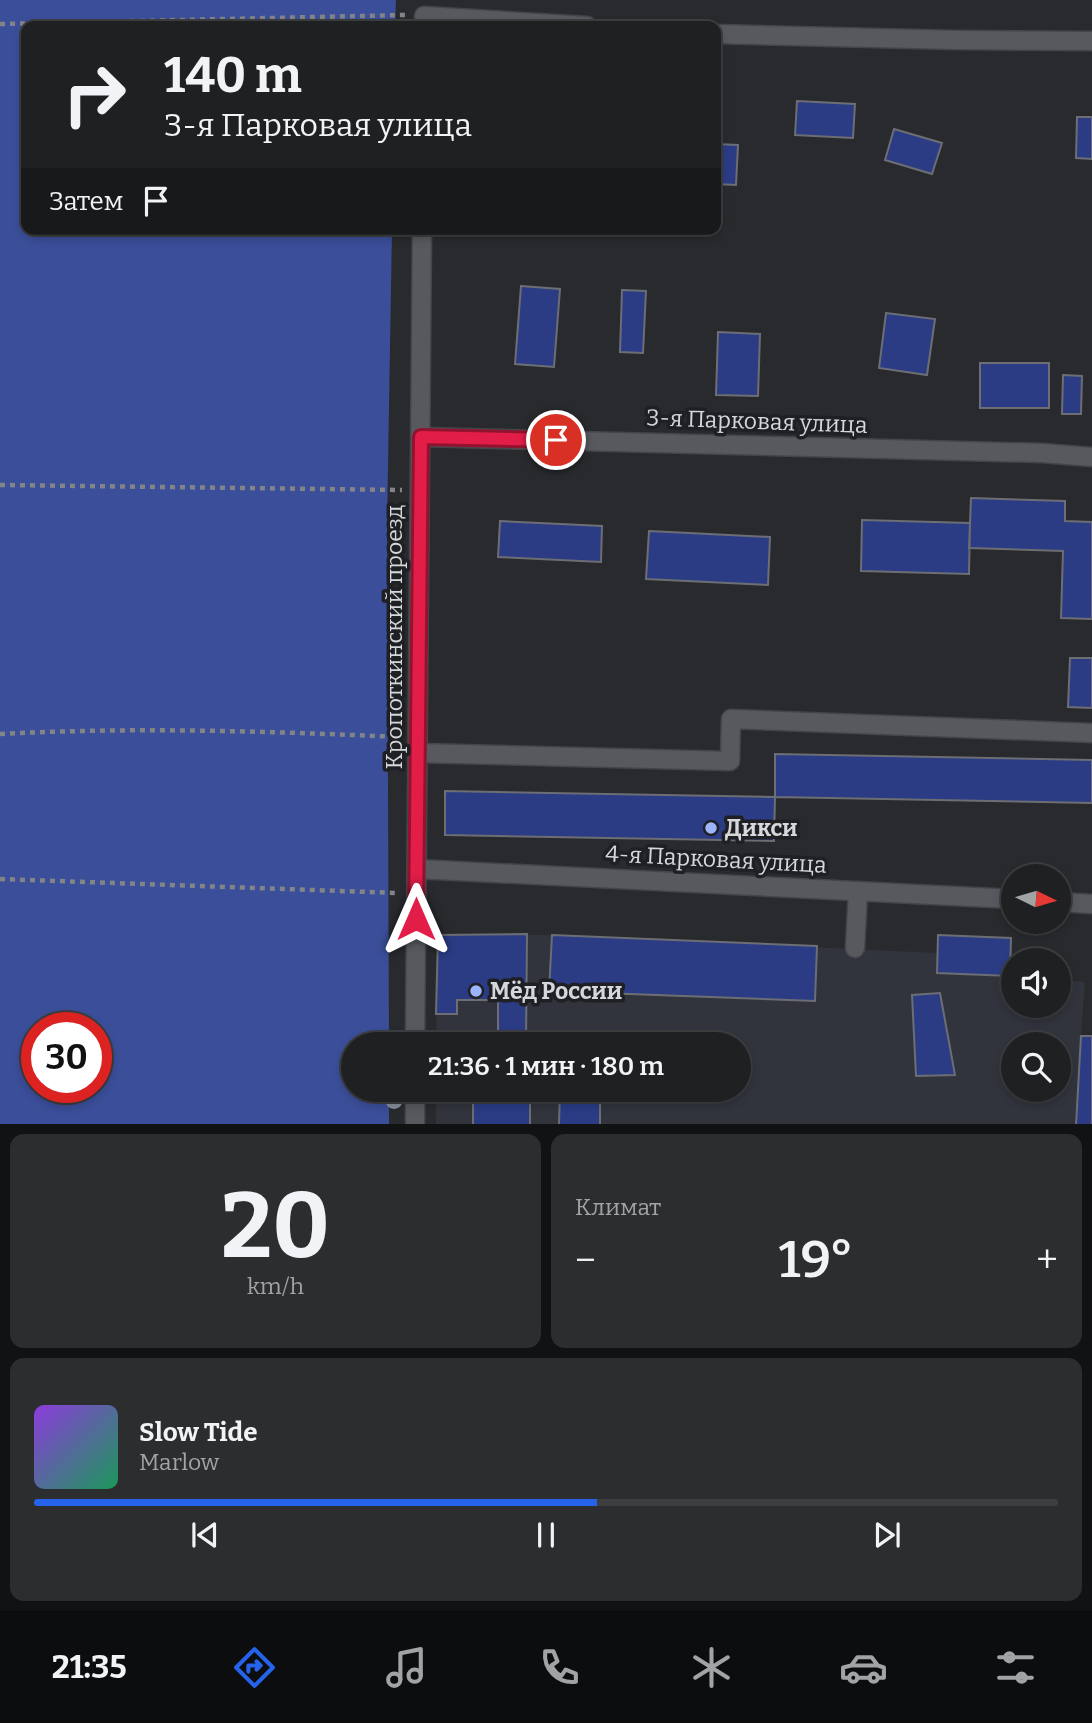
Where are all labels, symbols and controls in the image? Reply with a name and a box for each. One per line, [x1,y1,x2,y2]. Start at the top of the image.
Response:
text: 140 m [164,46,302,105]
icon: right [49,49,140,140]
text: 3-я Парковая улица [164,106,472,144]
icon: arrive [137,182,175,220]
text: Затем [49,186,123,217]
street label: 3-я Парковая улица [646,403,868,439]
pin [526,410,586,470]
icon: arrive [537,421,575,459]
street label: Кропоткинский проезд [380,505,408,769]
place label: Дикси [725,814,798,842]
marker: Дикси [703,820,719,836]
street label: 4-я Парковая улица [605,839,828,879]
north arrow [1001,864,1071,934]
map controls [1001,864,1071,1102]
position arrow [379,882,453,956]
button: sound [1001,948,1071,1018]
place label: Мёд России [490,977,622,1005]
marker: Мёд России [468,983,484,999]
speed limit sign: 30 [21,1012,112,1103]
button: search [1001,1032,1071,1102]
text: 21:36 · 1 мин · 180 m [428,1051,664,1082]
text: 20 [221,1172,330,1281]
text: Климат [575,1193,661,1221]
text: 19° [779,1228,854,1291]
text: − [575,1237,596,1283]
text: + [1036,1237,1058,1283]
text: km/h [247,1272,304,1300]
text: Slow Tide [139,1417,258,1448]
text: Marlow [139,1448,219,1476]
icon: previous [186,1516,224,1554]
icon: pause [527,1516,565,1554]
icon: next [868,1516,906,1554]
icon: directions [230,1643,279,1692]
icon: music [382,1643,431,1692]
icon: phone [535,1643,584,1692]
icon: climate [687,1643,736,1692]
icon: car [839,1643,888,1692]
icon: filters [991,1643,1040,1692]
text: 21:35 [52,1648,127,1686]

